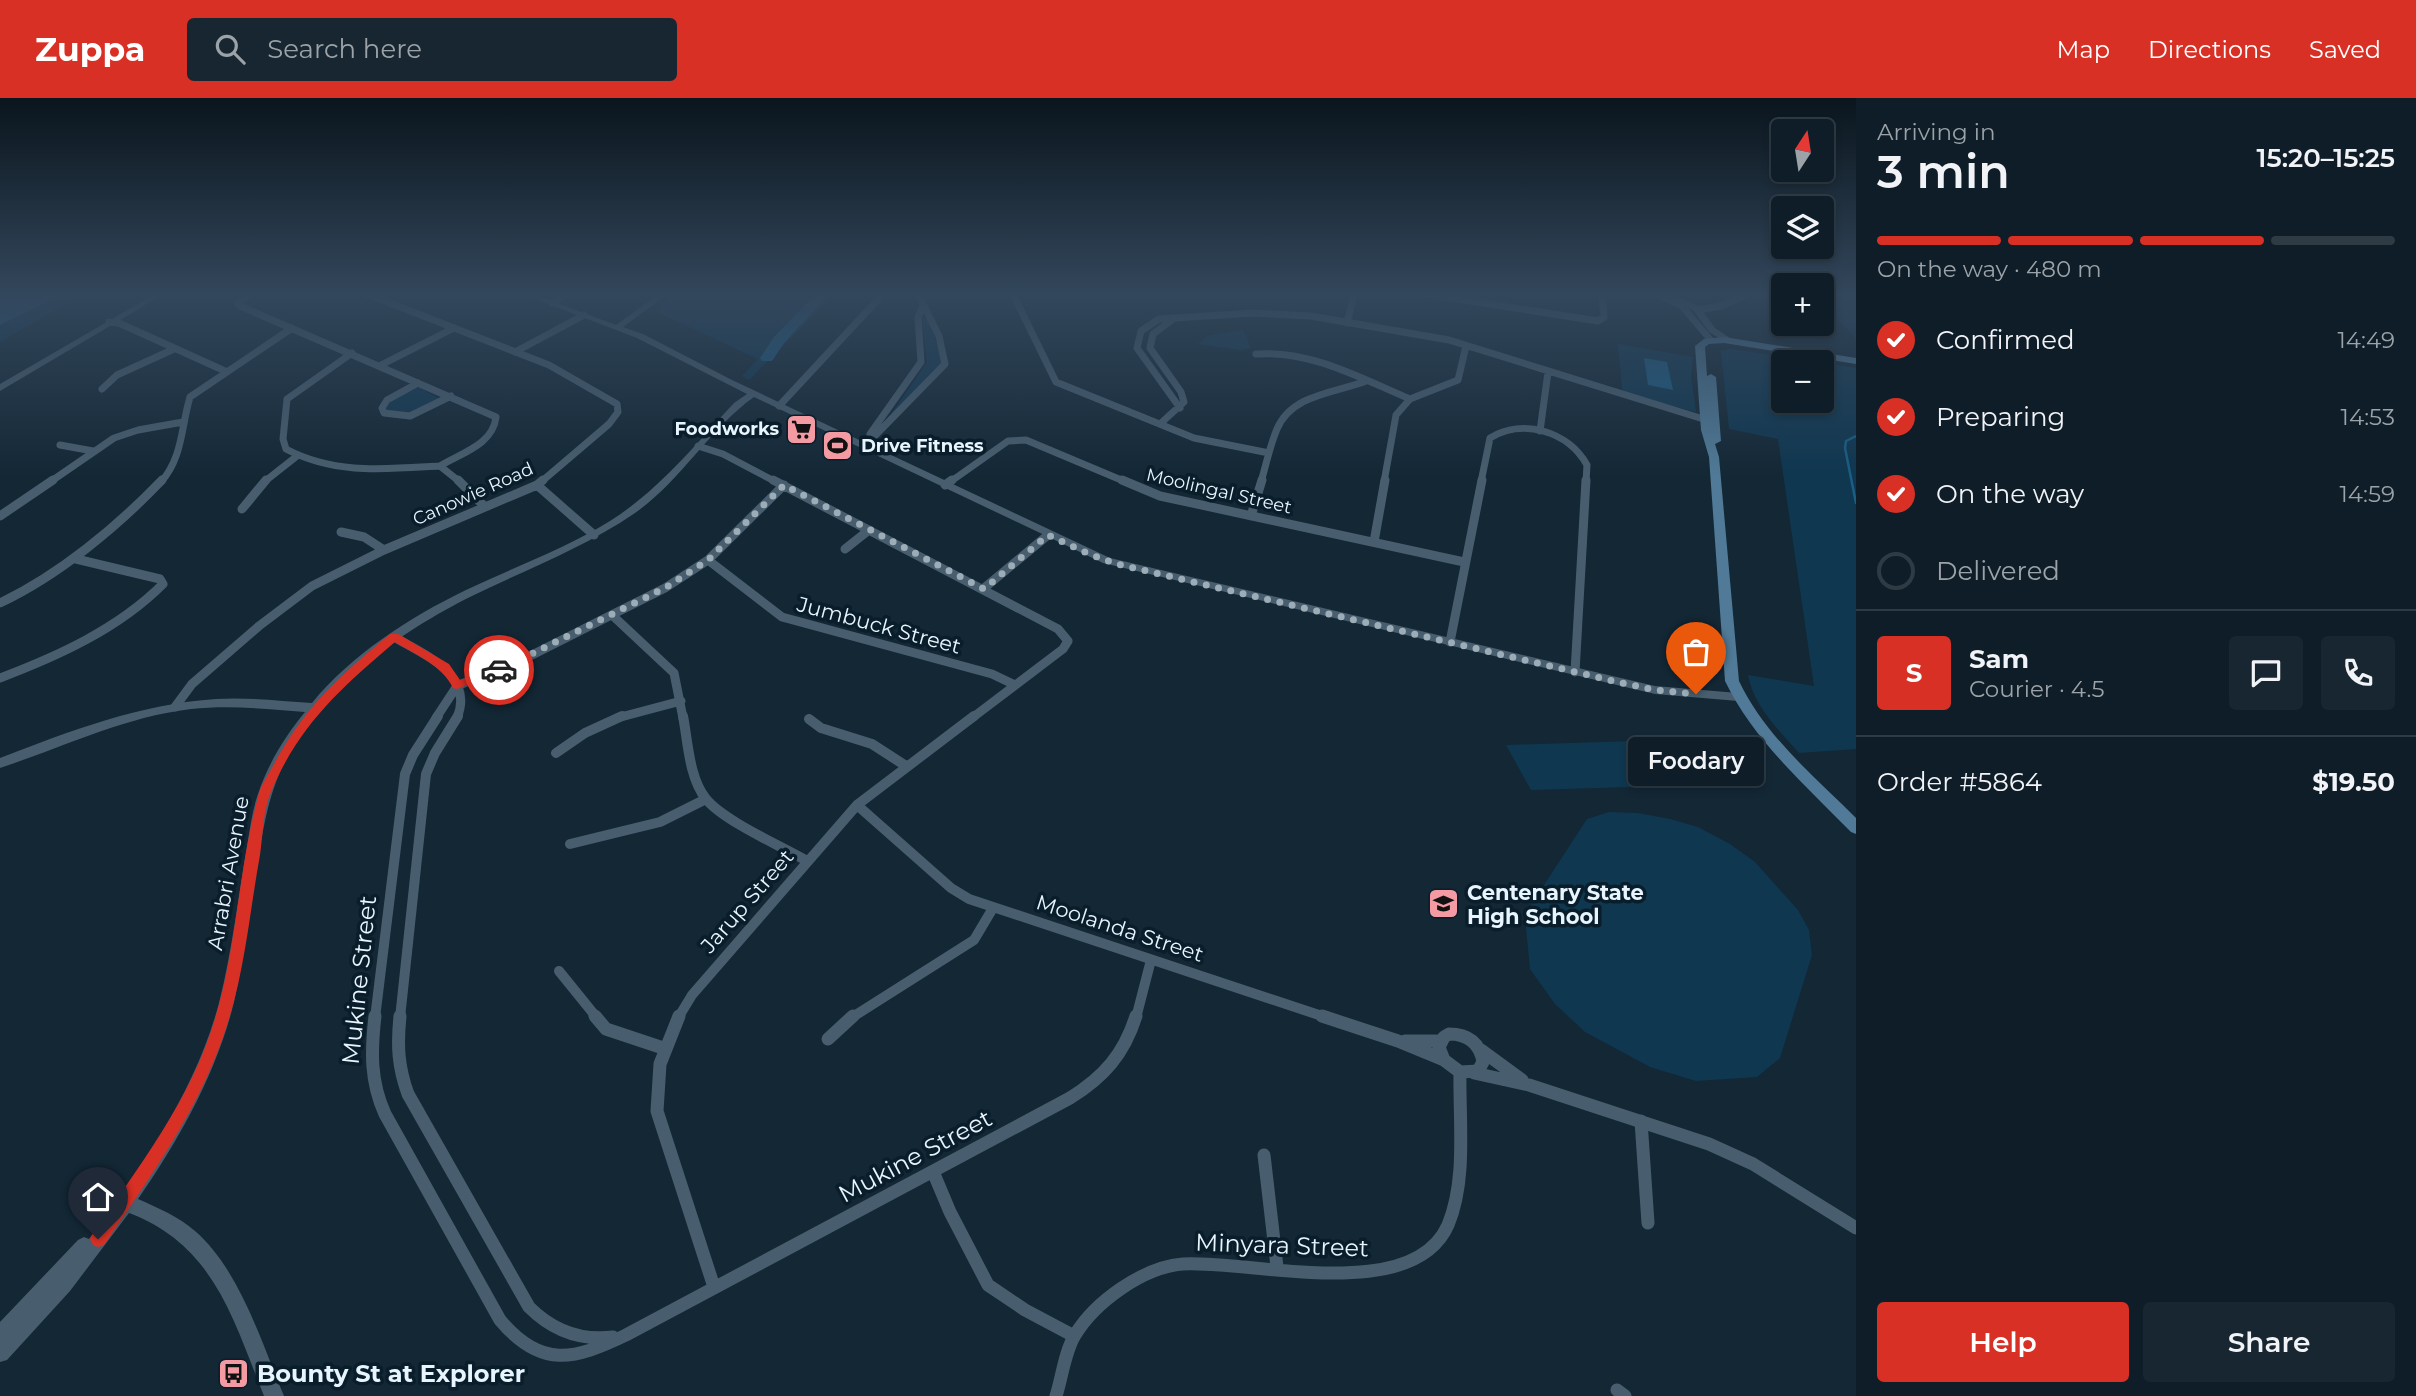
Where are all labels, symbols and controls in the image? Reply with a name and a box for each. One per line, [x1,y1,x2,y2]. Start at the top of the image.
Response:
search box [187,18,677,81]
text: Zuppa [35,29,145,69]
icon: search [211,30,249,68]
text: Search here [267,33,422,65]
text: Map [2057,35,2110,64]
text: Directions [2148,35,2271,64]
text: Saved [2309,35,2381,64]
text: Arriving in [1877,118,1996,146]
north arrow [1771,119,1834,182]
map controls [1771,119,1834,413]
text: 15:20–15:25 [2257,142,2395,174]
text: 3 min [1877,143,2010,200]
button: layers [1771,196,1834,259]
text: On the way · 480 m [1877,255,2102,283]
button: + [1771,273,1834,336]
icon: check [1877,321,1915,359]
text: Confirmed [1936,324,2075,356]
text: 14:49 [2337,326,2395,354]
button: − [1771,350,1834,413]
icon: check [1877,398,1915,436]
text: Preparing [1936,401,2065,433]
text: 14:53 [2341,403,2395,431]
supermarket icon: Foodworks [785,412,819,446]
place label: Foodworks [675,418,779,440]
sports icon: Drive Fitness [821,429,855,463]
place label: Drive Fitness [861,435,984,457]
street label: Canowie Road [409,458,537,530]
street label: Moolingal Street [1144,464,1294,518]
icon: check [1877,475,1915,513]
text: On the way [1936,478,2084,510]
text: 14:59 [2339,480,2395,508]
text: Delivered [1936,555,2060,587]
street label: Jumbuck Street [793,591,964,659]
pin [1666,622,1726,694]
icon: bag [1677,633,1715,671]
courier [464,635,534,705]
button: chat [2229,636,2303,710]
button: phone [2321,636,2395,710]
text: Sam [1969,643,2029,675]
icon: car [480,651,518,689]
text: S [1906,657,1922,689]
text: Courier · 4.5 [1969,675,2104,703]
callout: Foodary [1628,736,1764,785]
text: Foodary [1648,747,1744,775]
text: Order #5864 [1877,766,2042,798]
text: $19.50 [2312,766,2395,798]
street label: Arrabri Avenue [202,794,254,952]
street label: Jarup Street [695,844,799,959]
place label: Centenary State High School [1467,880,1644,929]
school or university icon: Centenary State High School [1427,887,1461,921]
street label: Moolanda Street [1033,889,1207,967]
street label: Mukine Street [336,894,382,1066]
street label: Mukine Street [833,1103,997,1209]
pin [68,1167,128,1239]
icon: home [79,1178,117,1216]
street label: Minyara Street [1195,1227,1369,1263]
button: Help [1877,1302,2129,1382]
button: Share [2143,1302,2395,1382]
bus stop icon: Bounty St at Explorer [217,1356,251,1390]
place label: Bounty St at Explorer [257,1359,525,1388]

